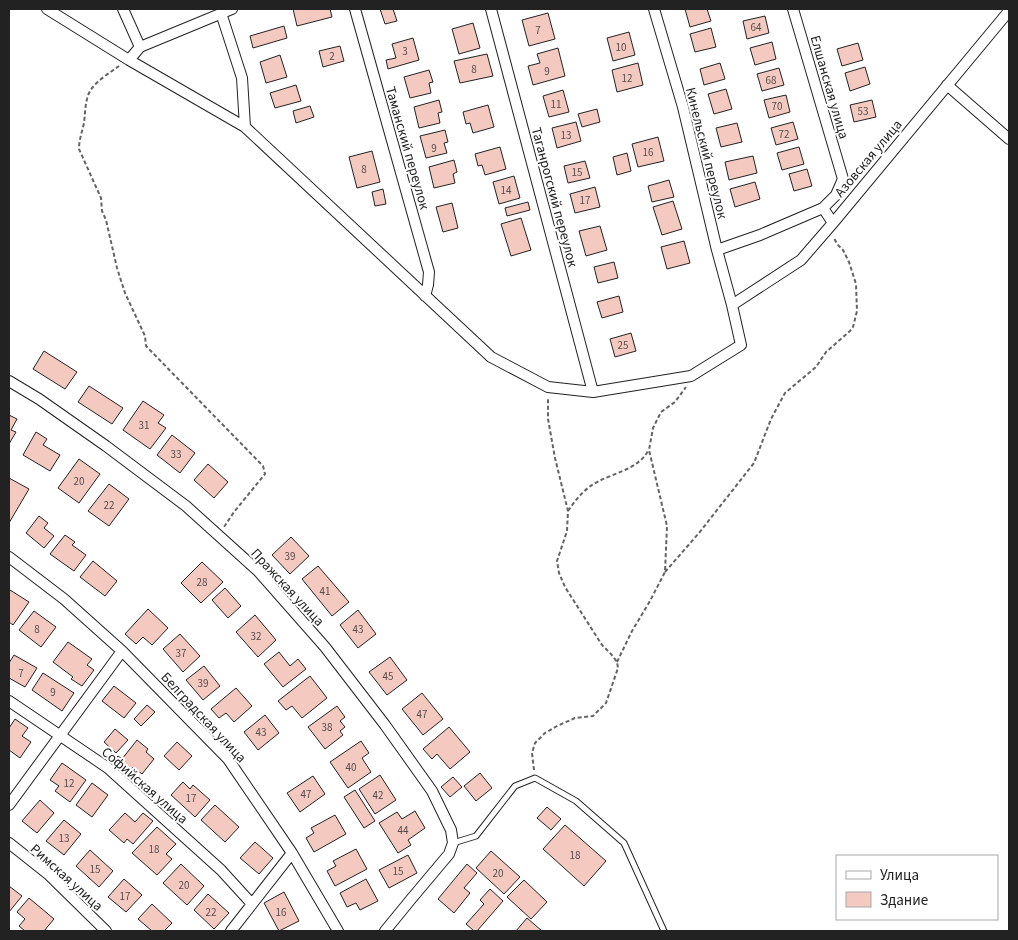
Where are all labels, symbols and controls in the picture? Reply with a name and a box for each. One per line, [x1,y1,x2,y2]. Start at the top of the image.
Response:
house number: 64 [751,20,762,35]
house number: 7 [535,23,541,38]
street label: Елшанская улица [805,33,853,142]
house number: 10 [616,40,626,55]
house number: 3 [402,44,408,59]
house number: 2 [329,49,335,64]
house number: 8 [471,62,477,77]
house number: 9 [544,64,550,79]
house number: 12 [622,71,632,86]
house number: 68 [766,73,777,88]
street label: Таманский переулок [380,84,434,212]
street label: Кинельский переулок [680,85,732,221]
house number: 11 [551,97,561,112]
house number: 70 [772,99,782,114]
house number: 53 [858,104,868,119]
street label: Азовская улица [830,116,907,202]
street label: Таганрогский переулок [526,125,582,269]
house number: 72 [779,127,789,142]
house number: 13 [561,128,571,143]
house number: 9 [431,141,437,156]
house number: 16 [643,145,654,160]
house number: 8 [361,162,367,177]
house number: 15 [572,165,582,180]
house number: 14 [501,183,512,198]
house number: 17 [580,193,590,208]
house number: 25 [618,338,628,353]
house number: 31 [139,418,149,433]
house number: 33 [171,447,181,462]
house number: 20 [74,474,84,489]
house number: 22 [104,498,114,513]
street label: Пражская улица [246,544,329,631]
house number: 39 [285,549,295,564]
house number: 28 [197,575,208,590]
house number: 41 [320,584,330,599]
house number: 8 [34,622,40,637]
house number: 43 [353,622,363,637]
house number: 32 [251,629,261,644]
house number: 37 [176,646,186,661]
house number: 7 [18,666,24,681]
street label: Белградская улица [156,668,251,767]
house number: 45 [383,669,393,684]
house number: 39 [198,676,208,691]
house number: 9 [50,685,56,700]
house number: 47 [417,707,427,722]
house number: 38 [322,720,333,735]
house number: 43 [256,725,266,740]
street label: Софийская улица [97,743,192,829]
house number: 40 [346,760,356,775]
house number: 12 [64,776,74,791]
house number: 47 [301,787,311,802]
house number: 42 [373,788,383,803]
house number: 17 [186,791,196,806]
house number: 44 [398,823,409,838]
house number: 13 [59,831,69,846]
street label: Римская улица [26,840,107,916]
house number: 18 [149,842,160,857]
house number: 18 [570,848,581,863]
legend [836,855,998,920]
house number: 15 [90,862,100,877]
house number: 15 [393,864,403,879]
text: Улица [880,865,919,886]
house number: 20 [493,866,503,881]
house number: 20 [179,878,189,893]
house number: 17 [120,889,130,904]
text: Здание [880,890,928,911]
house number: 22 [206,905,216,920]
house number: 16 [276,905,287,920]

